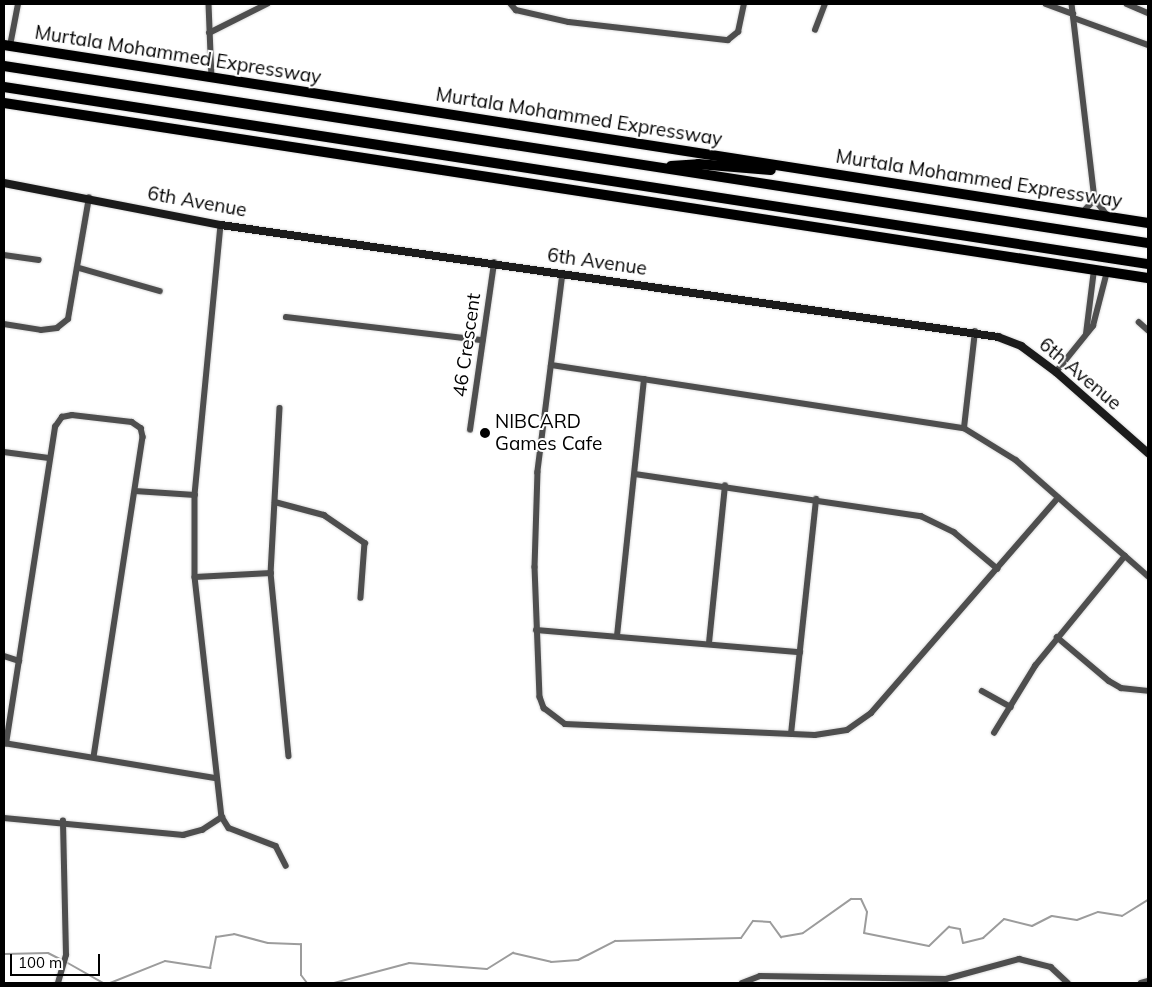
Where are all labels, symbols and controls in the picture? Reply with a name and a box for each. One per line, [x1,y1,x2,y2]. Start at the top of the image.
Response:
street label: Murtala Mohammed Expressway [33,21,323,89]
street label: Murtala Mohammed Expressway [434,83,724,151]
street label: Murtala Mohammed Expressway [834,145,1124,213]
street label: 6th Avenue [146,182,248,222]
street label: 6th Avenue [546,244,648,280]
street label: 46 Crescent [448,292,486,398]
street label: 6th Avenue [1034,333,1126,415]
place label: NIBCARD Games Cafe [495,411,602,455]
marker: NIBCARD Games Cafe [479,427,491,439]
scale bar [12,944,102,976]
text: 100 m [18,953,62,972]

